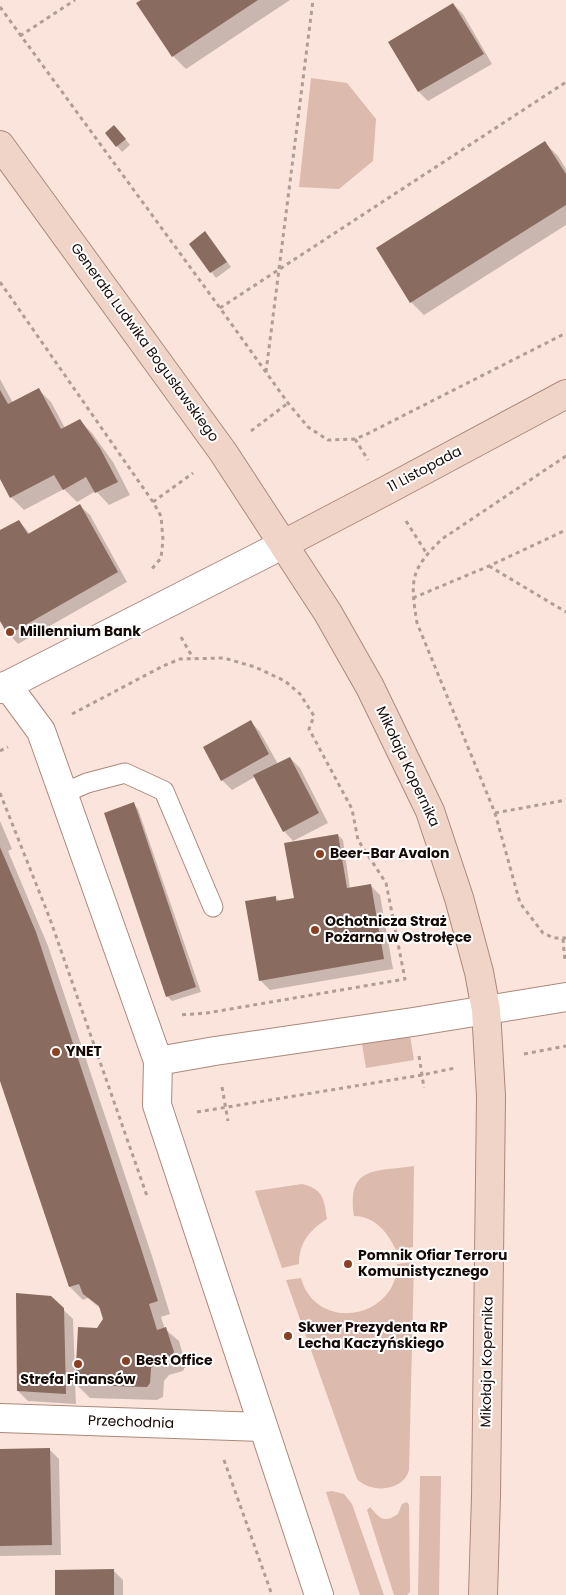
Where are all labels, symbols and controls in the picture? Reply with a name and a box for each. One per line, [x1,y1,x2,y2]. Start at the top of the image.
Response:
street label: Generała Ludwika Bogusławskiego [66,240,222,446]
street label: 11 Listopada [385,443,465,497]
place label: Millennium Bank [20,624,141,640]
marker: Millennium Bank [4,626,16,638]
street label: Mikołaja Kopernika [372,704,442,830]
place label: Beer-Bar Avalon [330,846,449,862]
marker: Beer-Bar Avalon [314,848,326,860]
place label: Ochotnicza Straż Pożarna w Ostrołęce [325,914,472,946]
marker: Ochotnicza Straż Pożarna w Ostrołęce [309,924,321,936]
place label: YNET [66,1044,102,1060]
marker: YNET [50,1046,62,1058]
place label: Pomnik Ofiar Terroru Komunistycznego [358,1248,508,1280]
marker: Pomnik Ofiar Terroru Komunistycznego [342,1258,354,1270]
street label: Mikołaja Kopernika [478,1296,498,1428]
place label: Skwer Prezydenta RP Lecha Kaczyńskiego [298,1320,448,1352]
marker: Skwer Prezydenta RP Lecha Kaczyńskiego [282,1330,294,1342]
place label: Best Office [136,1353,213,1369]
marker: Best Office [120,1355,132,1367]
marker: Strefa Finansów [72,1358,84,1370]
place label: Strefa Finansów [20,1372,136,1388]
street label: Przechodnia [88,1413,174,1433]

